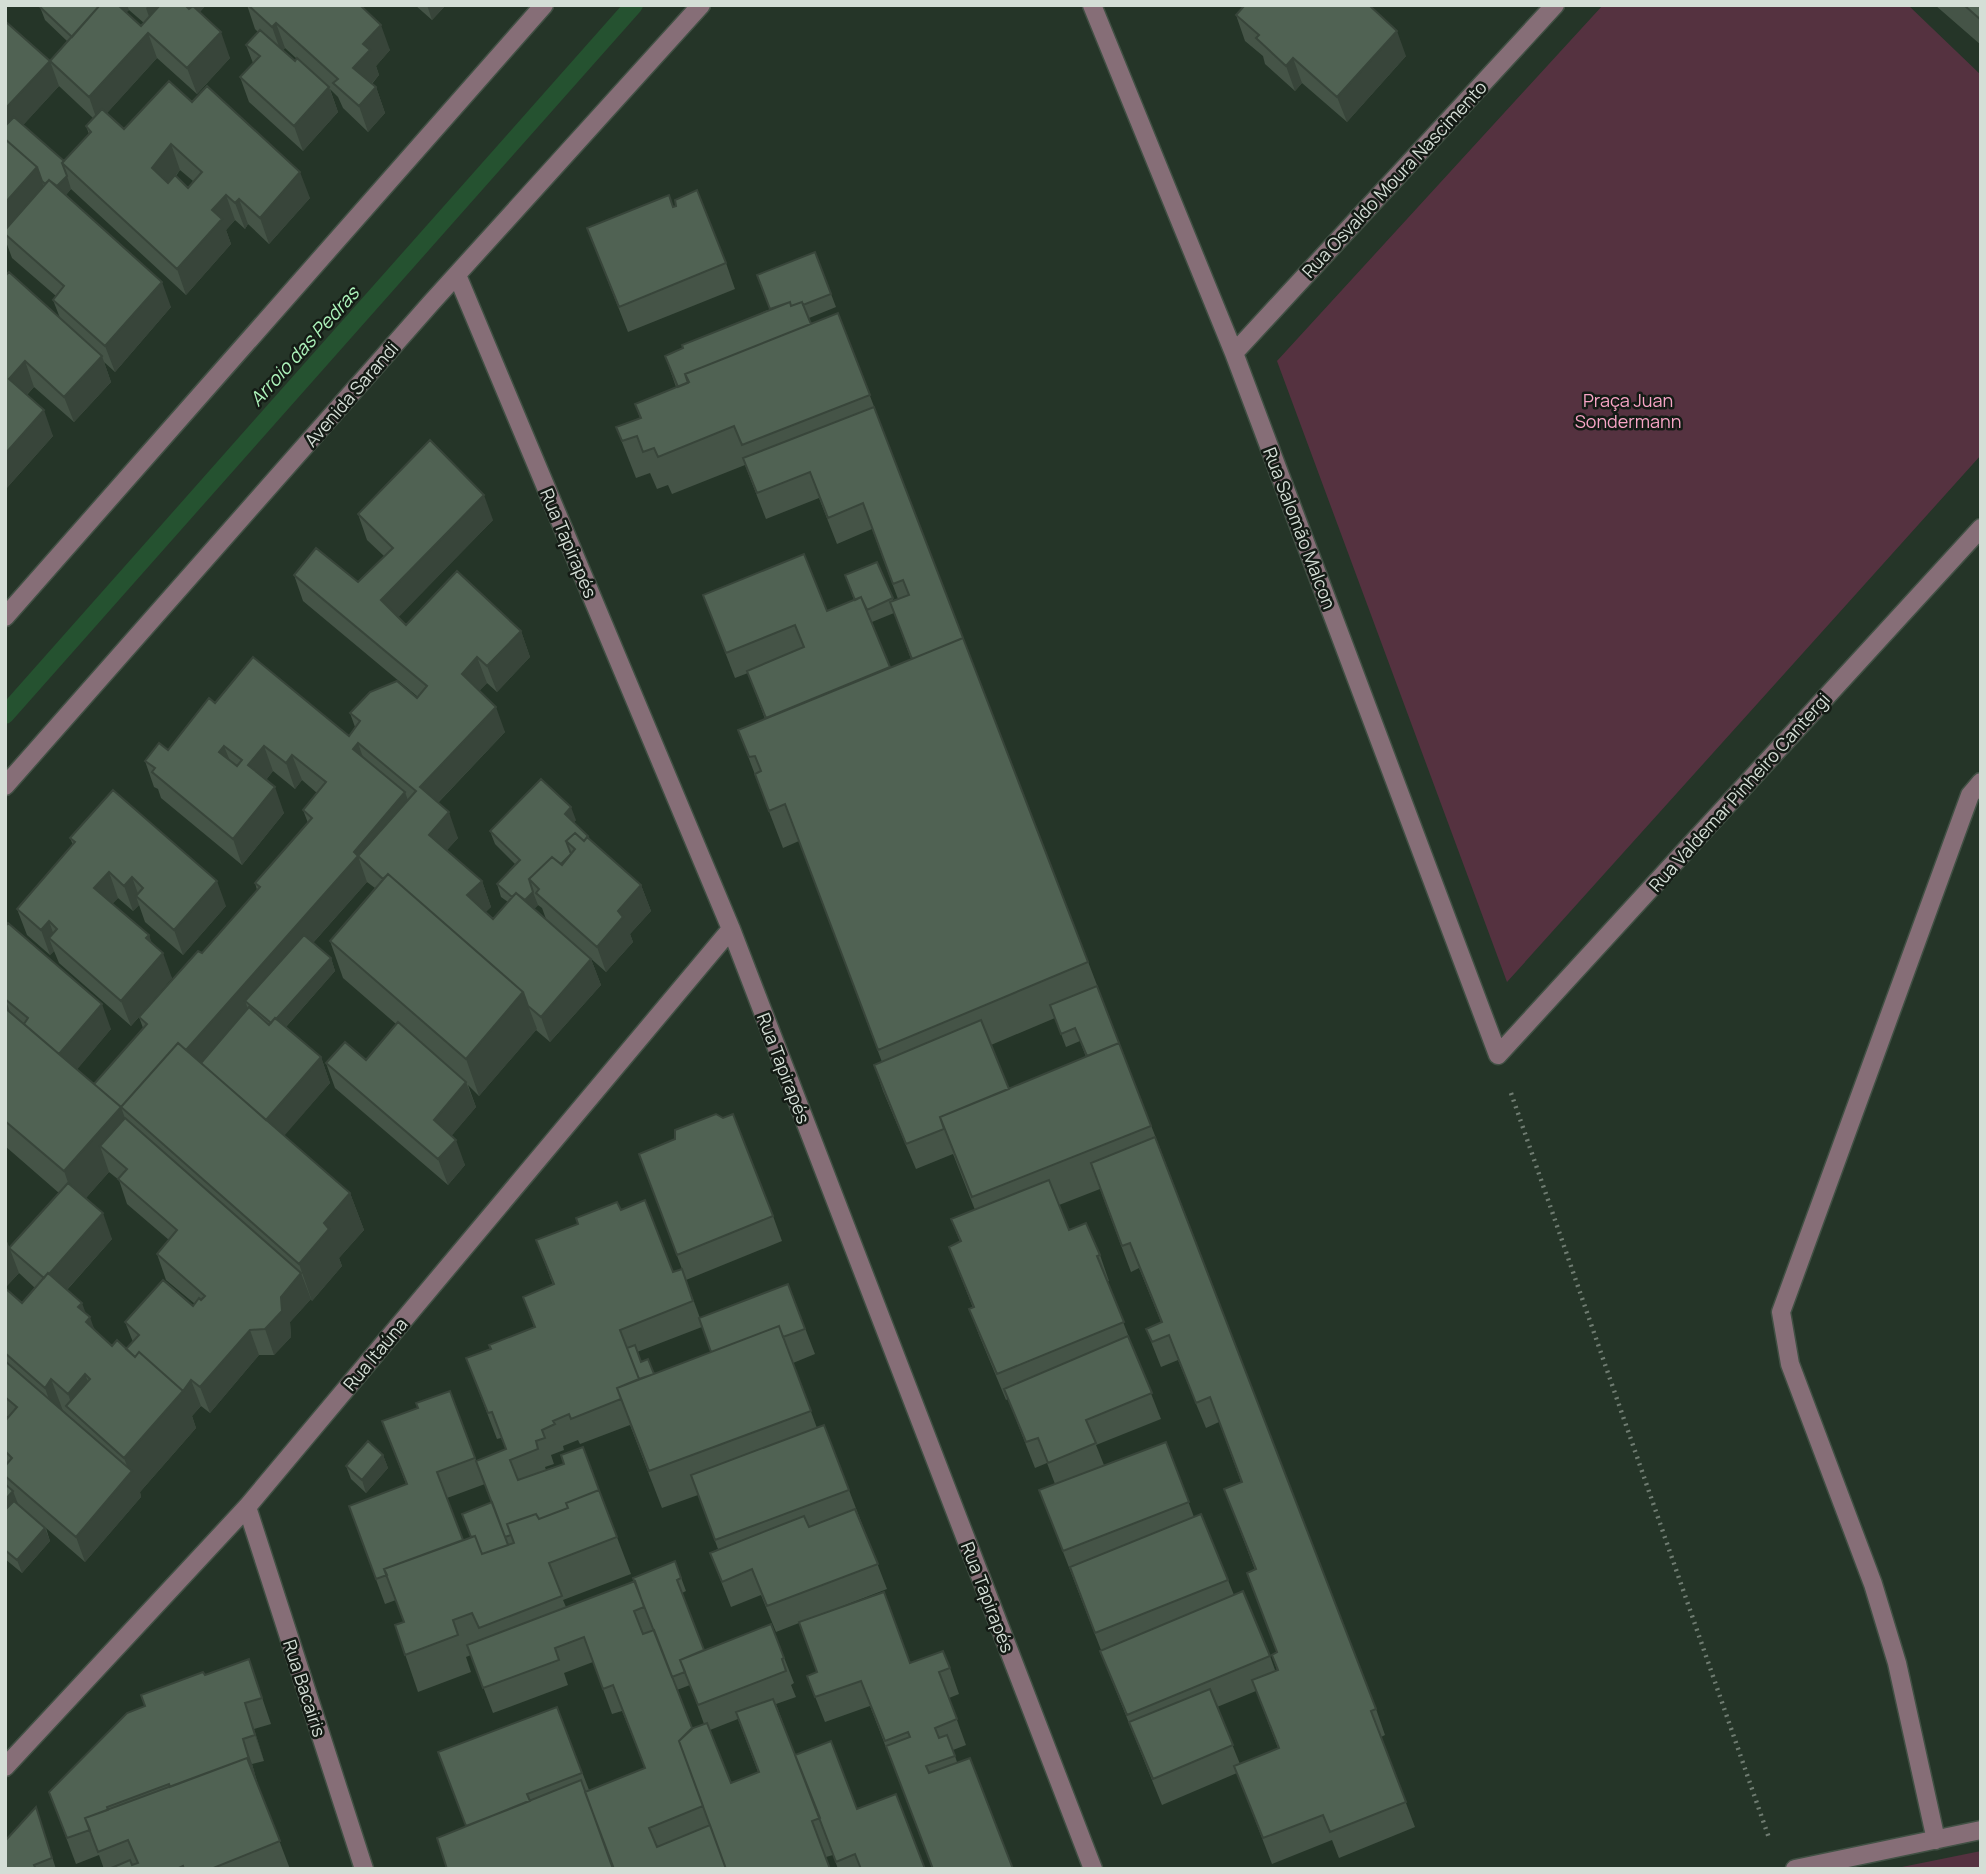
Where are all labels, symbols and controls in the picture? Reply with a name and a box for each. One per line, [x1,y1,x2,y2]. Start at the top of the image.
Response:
street label: Rua Osvaldo Moura Nascimento [1296,75,1492,283]
water label: Arroio das Pedras [243,279,366,411]
street label: Avenida Sarandi [299,336,403,452]
park label: Praça Juan Sondermann [1575,388,1681,433]
street label: Rua Salomão Malcon [1258,444,1342,612]
street label: Rua Tapirapés [535,485,603,601]
street label: Rua Valdemar Pinheiro Cantergi [1643,687,1835,897]
street label: Rua Tapirapés [752,1009,816,1127]
street label: Rua Itaúna [337,1312,413,1396]
street label: Rua Tapirapés [956,1538,1020,1656]
street label: Rua Bacairis [278,1636,332,1740]

